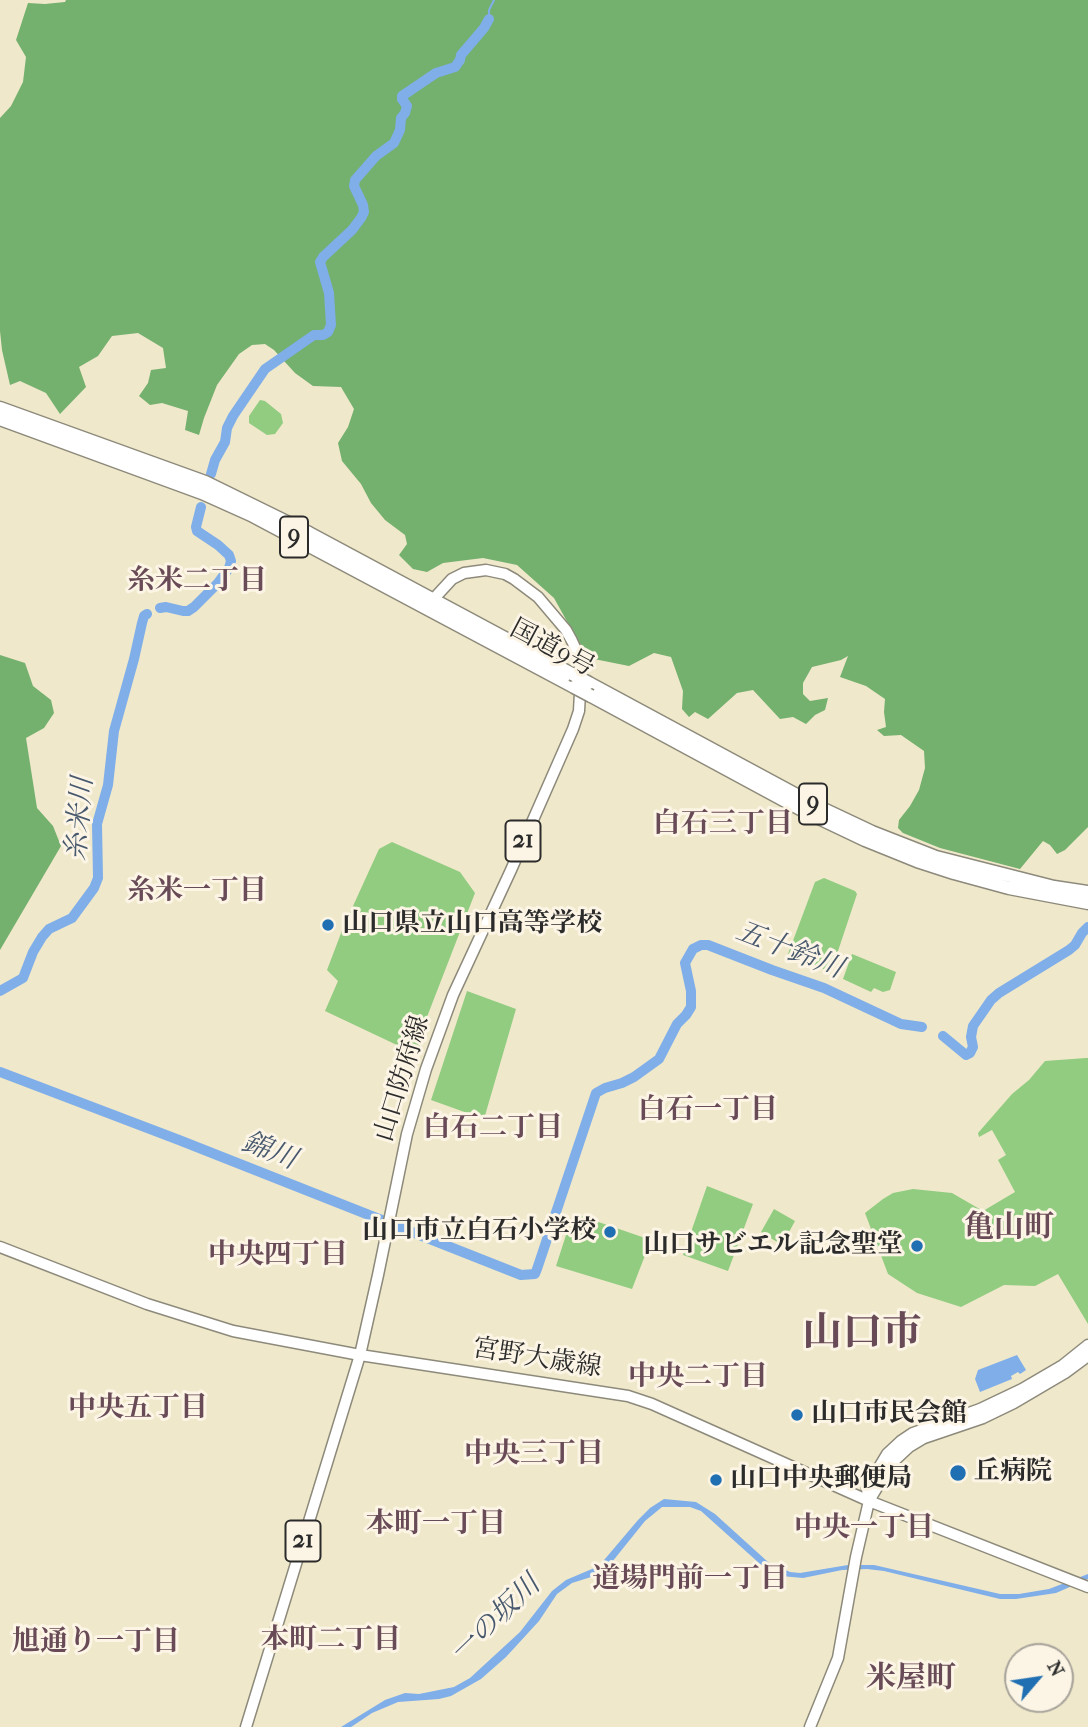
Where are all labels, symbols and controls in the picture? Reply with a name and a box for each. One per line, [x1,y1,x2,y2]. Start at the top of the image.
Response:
road number: 9 [280,516,308,558]
district label: 糸米二丁目 [127,565,267,599]
street label: 国道9号 [504,614,600,684]
water label: 糸米川 [61,776,101,862]
road number: 9 [799,784,827,824]
district label: 白石三丁目 [653,808,793,842]
road number: 21 [505,820,540,862]
district label: 糸米一丁目 [127,875,267,909]
place label: 山口県立山口高等学校 [342,909,602,941]
water label: 五十鈴川 [731,915,847,987]
marker: 山口県立山口高等学校 [320,917,336,933]
street label: 山口防府線 [369,1012,437,1146]
district label: 白石一丁目 [638,1094,778,1128]
district label: 白石二丁目 [423,1112,563,1146]
water label: 錦川 [237,1126,301,1178]
district label: 亀山町 [964,1211,1054,1247]
place label: 山口市立白石小学校 [362,1216,596,1248]
marker: 山口市立白石小学校 [602,1224,618,1240]
place label: 山口サビエル記念聖堂 [643,1230,903,1262]
marker: 山口サビエル記念聖堂 [909,1238,925,1254]
district label: 中央四丁目 [208,1239,348,1273]
district label: 山口市 [802,1311,922,1359]
street label: 宮野大歳線 [470,1333,604,1385]
district label: 中央二丁目 [628,1361,768,1395]
district label: 中央五丁目 [68,1392,208,1426]
place label: 山口市民会館 [811,1399,967,1431]
marker: 山口市民会館 [789,1407,805,1423]
district label: 中央三丁目 [464,1438,604,1472]
place label: 丘病院 [974,1457,1052,1489]
marker: 丘病院 [948,1463,968,1483]
place label: 山口中央郵便局 [730,1464,912,1496]
marker: 山口中央郵便局 [708,1472,724,1488]
district label: 本町一丁目 [366,1508,506,1542]
district label: 中央一丁目 [794,1512,934,1546]
road number: 21 [286,1520,320,1562]
district label: 道場門前一丁目 [592,1563,788,1597]
water label: 一の坂川 [444,1569,548,1671]
district label: 本町二丁目 [261,1624,401,1658]
district label: 旭通り一丁目 [12,1626,180,1660]
north arrow [1004,1643,1074,1713]
text: N [1042,1657,1069,1680]
district label: 米屋町 [866,1662,956,1698]

